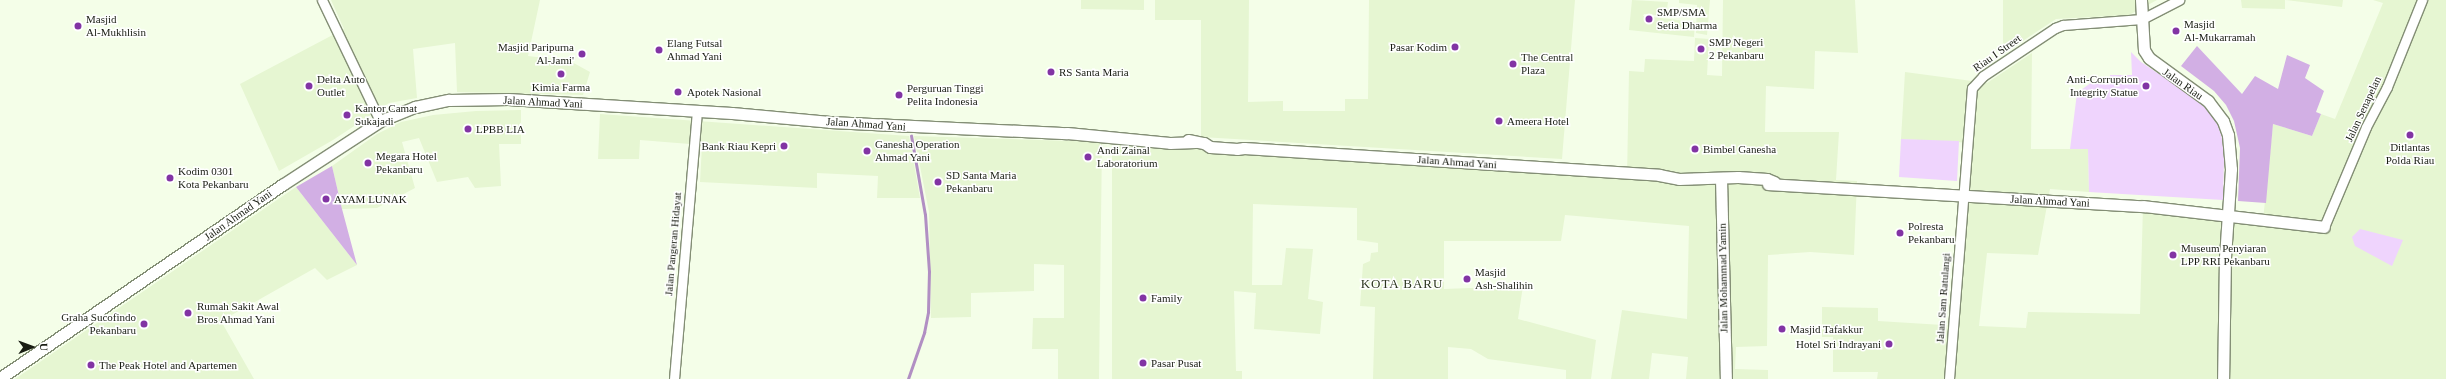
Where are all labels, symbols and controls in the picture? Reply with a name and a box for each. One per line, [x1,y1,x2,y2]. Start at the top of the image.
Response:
place label: SMP/SMA Setia Dharma [1657,6,1717,32]
place label: Masjid Al-Mukhlisin [86,13,146,39]
marker: SMP/SMA Setia Dharma [1644,14,1654,24]
place label: Masjid Al-Mukarramah [2184,18,2255,44]
marker: Masjid Al-Mukhlisin [73,21,83,31]
marker: Masjid Al-Mukarramah [2171,26,2181,36]
street label: Riau I Street [1970,32,2024,74]
place label: SMP Negeri 2 Pekanbaru [1709,36,1764,62]
place label: Elang Futsal Ahmad Yani [667,37,722,63]
place label: Pasar Kodim [1390,40,1447,54]
place label: Masjid Paripurna Al-Jami' [498,41,574,67]
marker: Pasar Kodim [1450,42,1460,52]
marker: SMP Negeri 2 Pekanbaru [1696,44,1706,54]
marker: Elang Futsal Ahmad Yani [654,45,664,55]
marker: Masjid Paripurna Al-Jami' [577,49,587,59]
place label: The Central Plaza [1521,51,1573,77]
marker: The Central Plaza [1508,59,1518,69]
place label: RS Santa Maria [1059,65,1129,79]
street label: Jalan Riau [2160,65,2206,103]
marker: RS Santa Maria [1046,67,1056,77]
marker: Kimia Farma [556,69,566,79]
place label: Delta Auto Outlet [317,73,366,99]
place label: Anti-Corruption Integrity Statue [2067,73,2138,99]
street label: Jalan Senapelan [2342,74,2384,144]
place label: Kimia Farma [532,80,590,94]
marker: Delta Auto Outlet [304,81,314,91]
marker: Anti-Corruption Integrity Statue [2141,81,2151,91]
place label: Perguruan Tinggi Pelita Indonesia [907,82,984,108]
place label: Apotek Nasional [687,85,761,99]
marker: Apotek Nasional [672,86,684,98]
marker: Perguruan Tinggi Pelita Indonesia [894,90,904,100]
street label: Jalan Ahmad Yani [502,93,584,111]
place label: Kantor Camat Sukajadi [355,102,417,128]
marker: Kantor Camat Sukajadi [342,110,352,120]
place label: Ameera Hotel [1507,114,1569,128]
street label: Jalan Ahmad Yani [825,115,907,133]
marker: Ameera Hotel [1494,116,1504,126]
place label: LPBB LIA [476,122,525,136]
marker: LPBB LIA [463,124,473,134]
marker: Ditlantas Polda Riau [2405,130,2415,140]
place label: Ganesha Operation Ahmad Yani [875,138,960,164]
place label: Bank Riau Kepri [701,139,776,153]
marker: Bank Riau Kepri [779,141,789,151]
place label: Ditlantas Polda Riau [2386,141,2434,167]
place label: Bimbel Ganesha [1703,142,1776,156]
place label: Andi Zainal Laboratorium [1097,144,1157,170]
marker: Bimbel Ganesha [1690,144,1700,154]
marker: Ganesha Operation Ahmad Yani [862,146,872,156]
place label: Megara Hotel Pekanbaru [376,150,437,176]
marker: Andi Zainal Laboratorium [1082,151,1094,163]
street label: Jalan Ahmad Yani [1416,153,1498,171]
marker: Megara Hotel Pekanbaru [363,158,373,168]
place label: Kodim 0301 Kota Pekanbaru [178,165,249,191]
place label: SD Santa Maria Pekanbaru [946,169,1016,195]
marker: Kodim 0301 Kota Pekanbaru [165,173,175,183]
marker: SD Santa Maria Pekanbaru [933,177,943,187]
street label: Jalan Ahmad Yani [201,186,275,244]
place label: AYAM LUNAK [334,192,407,206]
street label: Jalan Pangeran Hidayat [662,192,684,296]
street label: Jalan Ahmad Yani [2009,192,2091,210]
marker: AYAM LUNAK [321,194,331,204]
place label: Polresta Pekanbaru [1908,220,1954,246]
street label: Jalan Mohammad Yamin [1715,223,1731,333]
marker: Polresta Pekanbaru [1895,228,1905,238]
place label: Museum Penyiaran LPP RRI Pekanbaru [2181,242,2270,268]
marker: Museum Penyiaran LPP RRI Pekanbaru [2168,250,2178,260]
street label: Jalan Sam Ratulangi [1933,252,1953,344]
place label: Masjid Ash-Shalihin [1475,266,1533,292]
marker: Masjid Ash-Shalihin [1462,274,1472,284]
district label: KOTA BARU [1360,276,1444,292]
place label: Family [1151,291,1182,305]
marker: Family [1138,293,1148,303]
place label: Rumah Sakit Awal Bros Ahmad Yani [197,300,280,326]
marker: Rumah Sakit Awal Bros Ahmad Yani [182,307,194,319]
place label: Graha Sucofindo Pekanbaru [61,311,136,337]
marker: Graha Sucofindo Pekanbaru [139,319,149,329]
place label: Masjid Tafakkur [1790,322,1863,336]
marker: Masjid Tafakkur [1777,324,1787,334]
north arrow [12,327,52,367]
place label: Hotel Sri Indrayani [1796,337,1881,351]
marker: Hotel Sri Indrayani [1884,339,1894,349]
text: U [38,343,50,351]
place label: Pasar Pusat [1151,356,1201,370]
place label: The Peak Hotel and Apartemen [99,358,238,372]
marker: Pasar Pusat [1138,358,1148,368]
marker: The Peak Hotel and Apartemen [86,360,96,370]

